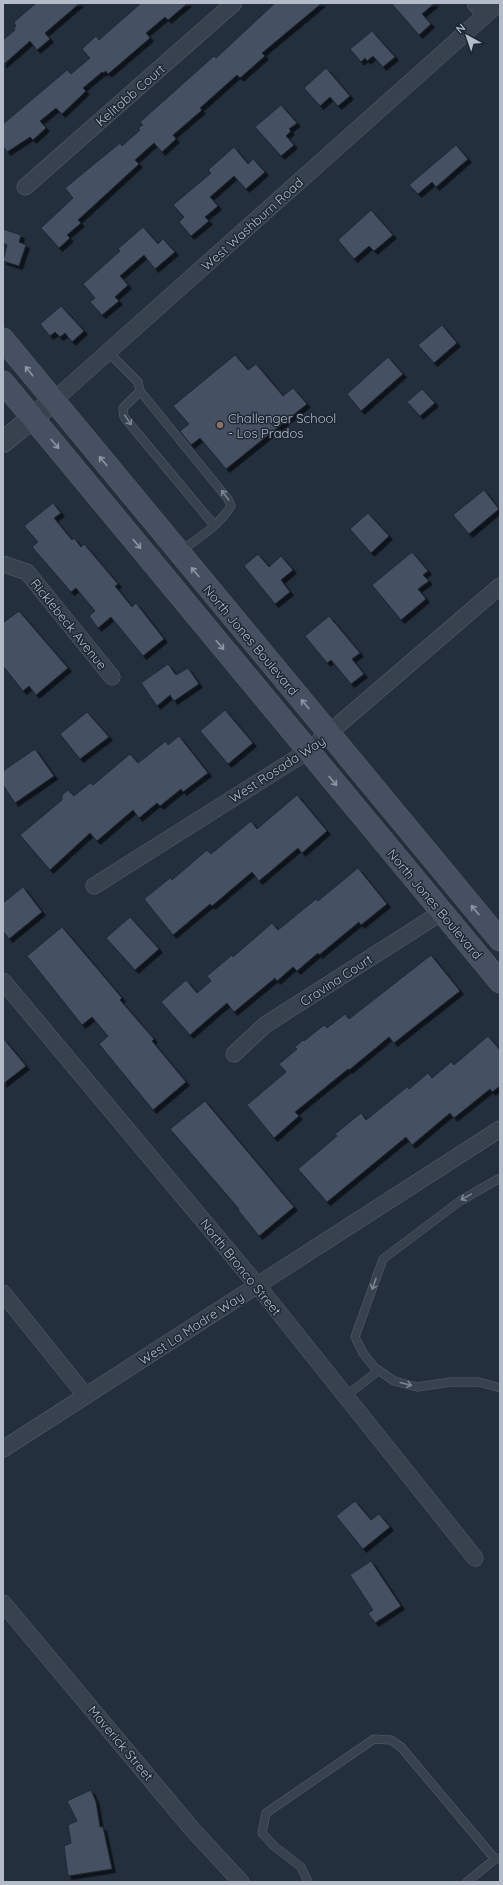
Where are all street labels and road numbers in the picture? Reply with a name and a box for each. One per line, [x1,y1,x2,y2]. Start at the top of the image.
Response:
street label: Kelitabb Court [92,61,168,129]
street label: West Washburn Road [198,174,306,274]
street label: Ricklebeck Avenue [27,575,111,673]
street label: North Jones Boulevard [200,582,302,698]
street label: West Rosada Way [226,732,328,806]
street label: North Jones Boulevard [384,846,486,962]
street label: Cravina Court [297,951,375,1009]
street label: North Bronco Street [197,1215,285,1319]
street label: West La Madre Way [136,1288,246,1368]
street label: Maverick Street [85,1702,157,1784]

